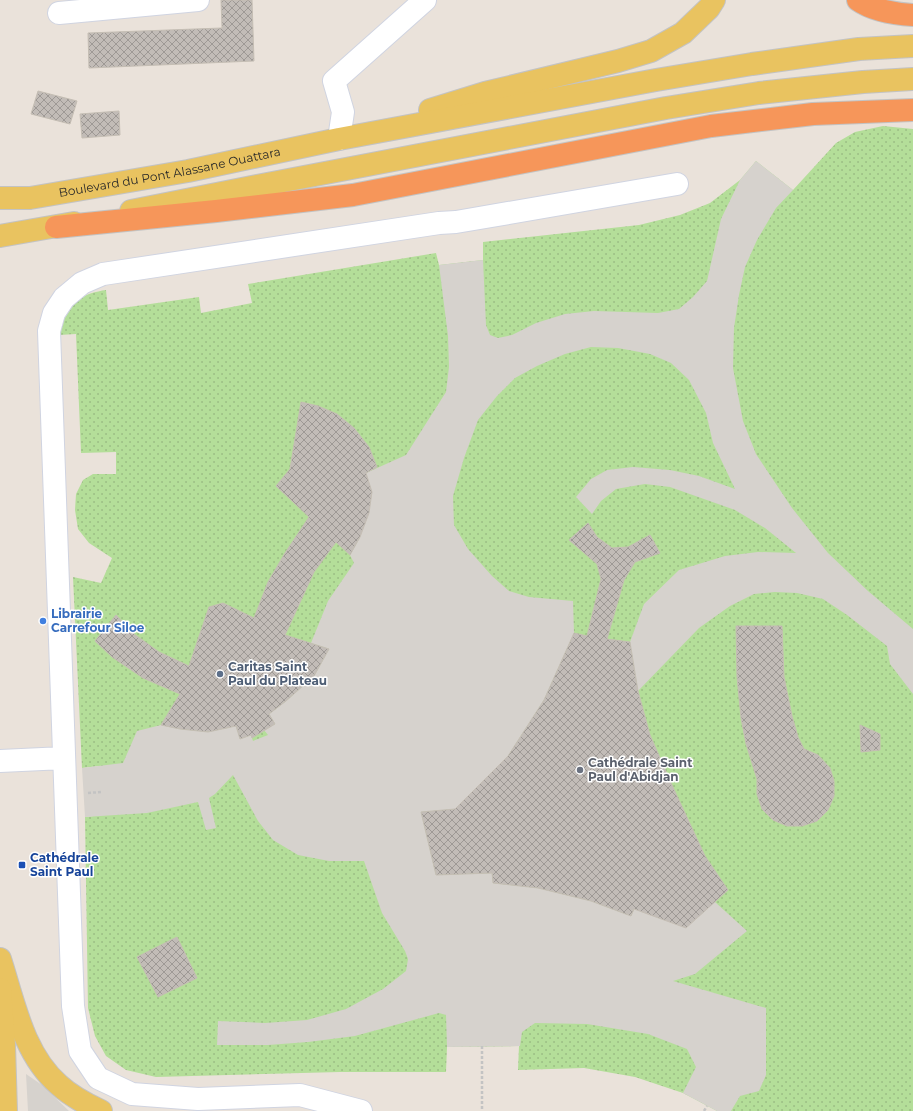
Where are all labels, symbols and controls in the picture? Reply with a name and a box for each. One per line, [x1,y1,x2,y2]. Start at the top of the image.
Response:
street label: Boulevard du Pont Alassane Ouattara [58,144,282,200]
place label: Librairie Carrefour Siloe [51,606,145,635]
marker: Librairie Carrefour Siloe [38,616,48,626]
place label: Caritas Saint Paul du Plateau [228,659,327,688]
marker: Caritas Saint Paul du Plateau [215,669,225,679]
place label: Cathédrale Saint Paul d'Abidjan [588,755,693,784]
marker: Cathédrale Saint Paul d'Abidjan [575,765,585,775]
place label: Cathédrale Saint Paul [30,850,99,879]
marker: Cathédrale Saint Paul [17,860,27,870]

